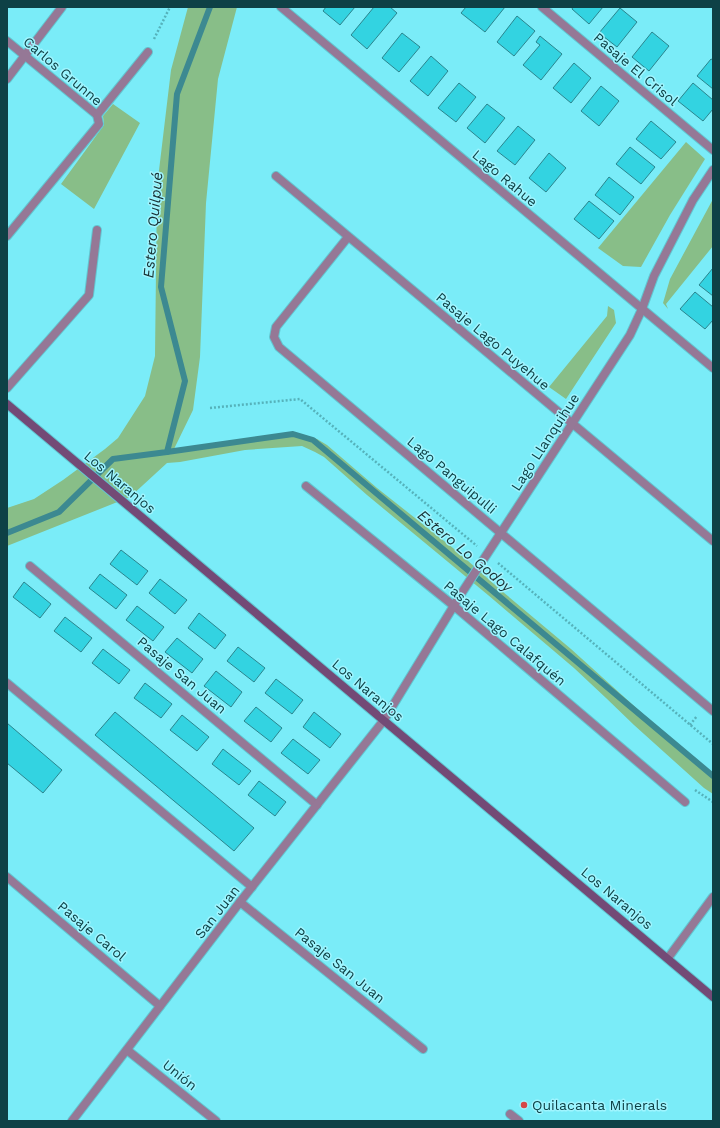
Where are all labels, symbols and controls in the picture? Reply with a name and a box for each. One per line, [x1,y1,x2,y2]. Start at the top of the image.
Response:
street label: Pasaje El Crisol [591,29,682,109]
street label: Carlos Grunne [20,33,106,109]
street label: Lago Rahue [469,146,541,210]
water label: Estero Quilpué [139,171,167,279]
street label: Pasaje Lago Puyehue [433,289,553,393]
street label: Lago Llanquihue [508,390,582,494]
street label: Lago Panguipulli [404,433,500,517]
street label: Los Naranjos [81,447,159,517]
water label: Estero Lo Godoy [414,506,517,597]
street label: Pasaje Lago Calafquén [441,577,569,689]
street label: Pasaje San Juan [134,633,230,717]
street label: Los Naranjos [329,655,407,725]
street label: Los Naranjos [578,863,656,933]
street label: San Juan [191,882,243,942]
street label: Pasaje Carol [55,898,130,965]
street label: Pasaje San Juan [292,924,388,1006]
street label: Unión [160,1056,200,1094]
place label: Quilacanta Minerals [532,1097,667,1113]
marker: Quilacanta Minerals [519,1100,529,1110]

